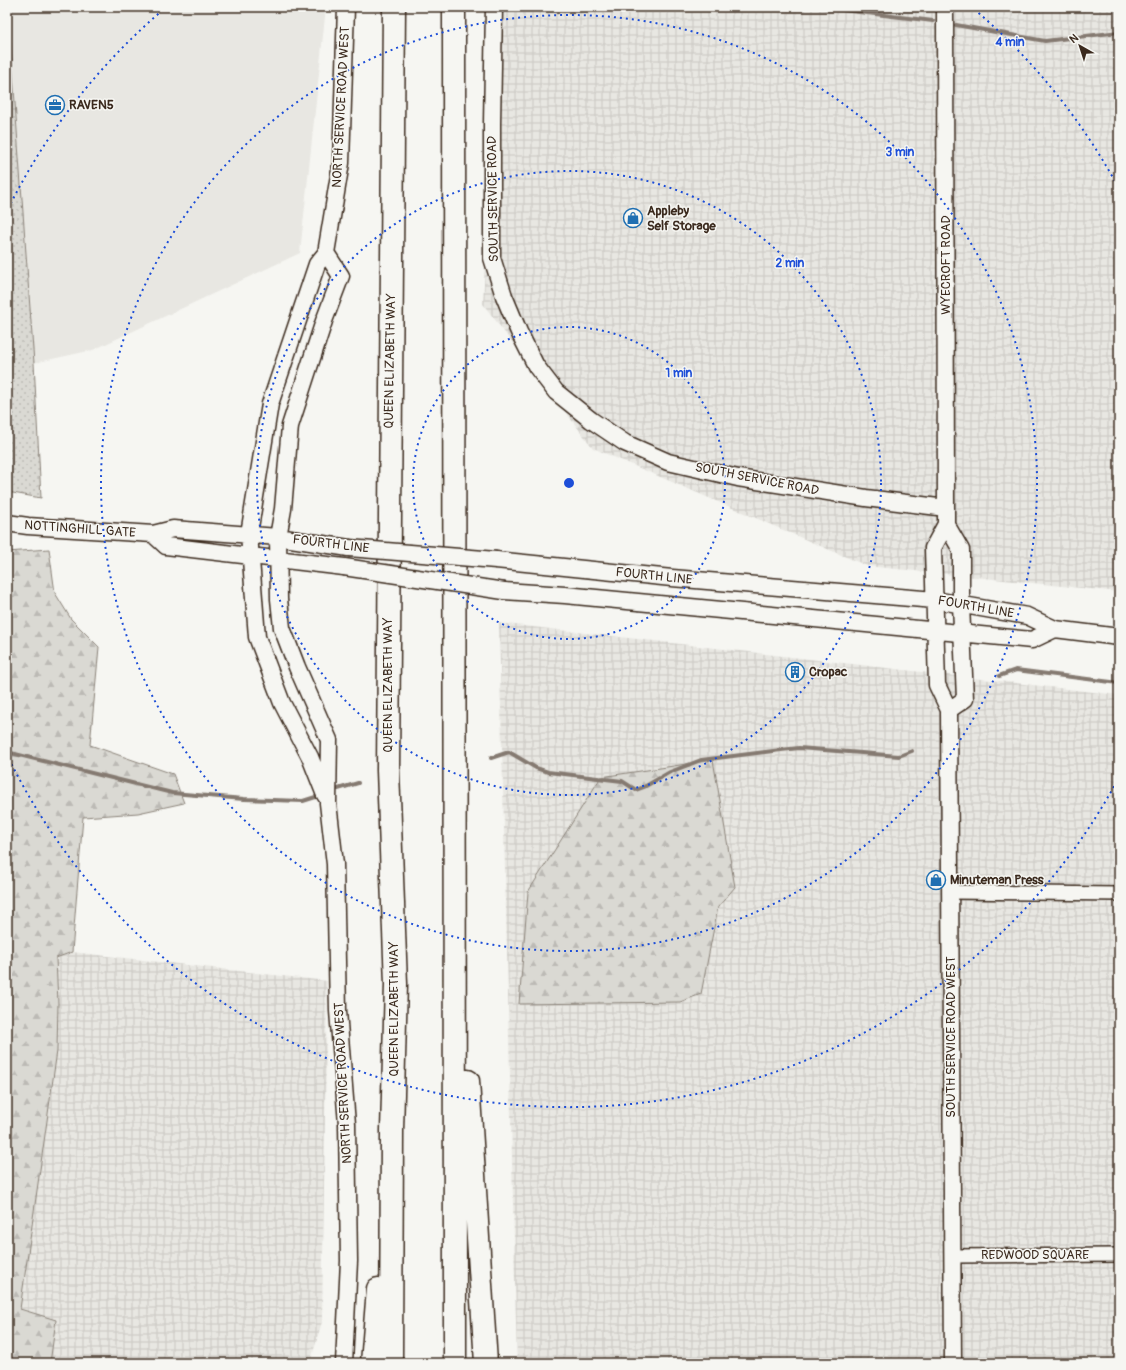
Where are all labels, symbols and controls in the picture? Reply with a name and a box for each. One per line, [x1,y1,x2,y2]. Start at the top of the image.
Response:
street label: NORTH SERVICE ROAD WEST [329,26,353,188]
north arrow [1060,26,1100,66]
text: N [1067,31,1081,46]
text: 4 min [994,35,1025,50]
office icon: RAVEN5 [44,94,66,116]
place label: RAVEN5 [69,97,114,113]
street label: SOUTH SERVICE ROAD [484,136,502,262]
text: 3 min [886,145,915,160]
place label: Appleby Self Storage [647,203,716,234]
shop icon: Appleby Self Storage [622,207,644,229]
street label: WYECROFT ROAD [938,215,954,315]
text: 2 min [776,256,805,271]
street label: QUEEN ELIZABETH WAY [381,293,399,429]
text: 1 min [666,366,693,381]
street label: SOUTH SERVICE ROAD [694,459,820,499]
centre of rings [562,476,576,490]
street label: NOTTINGHILL GATE [24,517,136,541]
street label: FOURTH LINE [292,531,370,557]
street label: FOURTH LINE [615,564,693,588]
street label: FOURTH LINE [937,592,1016,622]
street label: QUEEN ELIZABETH WAY [380,617,396,753]
building icon: Cropac [784,661,806,683]
place label: Cropac [809,664,848,680]
shop icon: Minuteman Press [925,869,947,891]
place label: Minuteman Press [950,872,1044,888]
street label: QUEEN ELIZABETH WAY [386,941,402,1077]
street label: SOUTH SERVICE ROAD WEST [943,956,959,1118]
street label: NORTH SERVICE ROAD WEST [331,1002,355,1164]
street label: REDWOOD SQUARE [981,1247,1089,1263]

